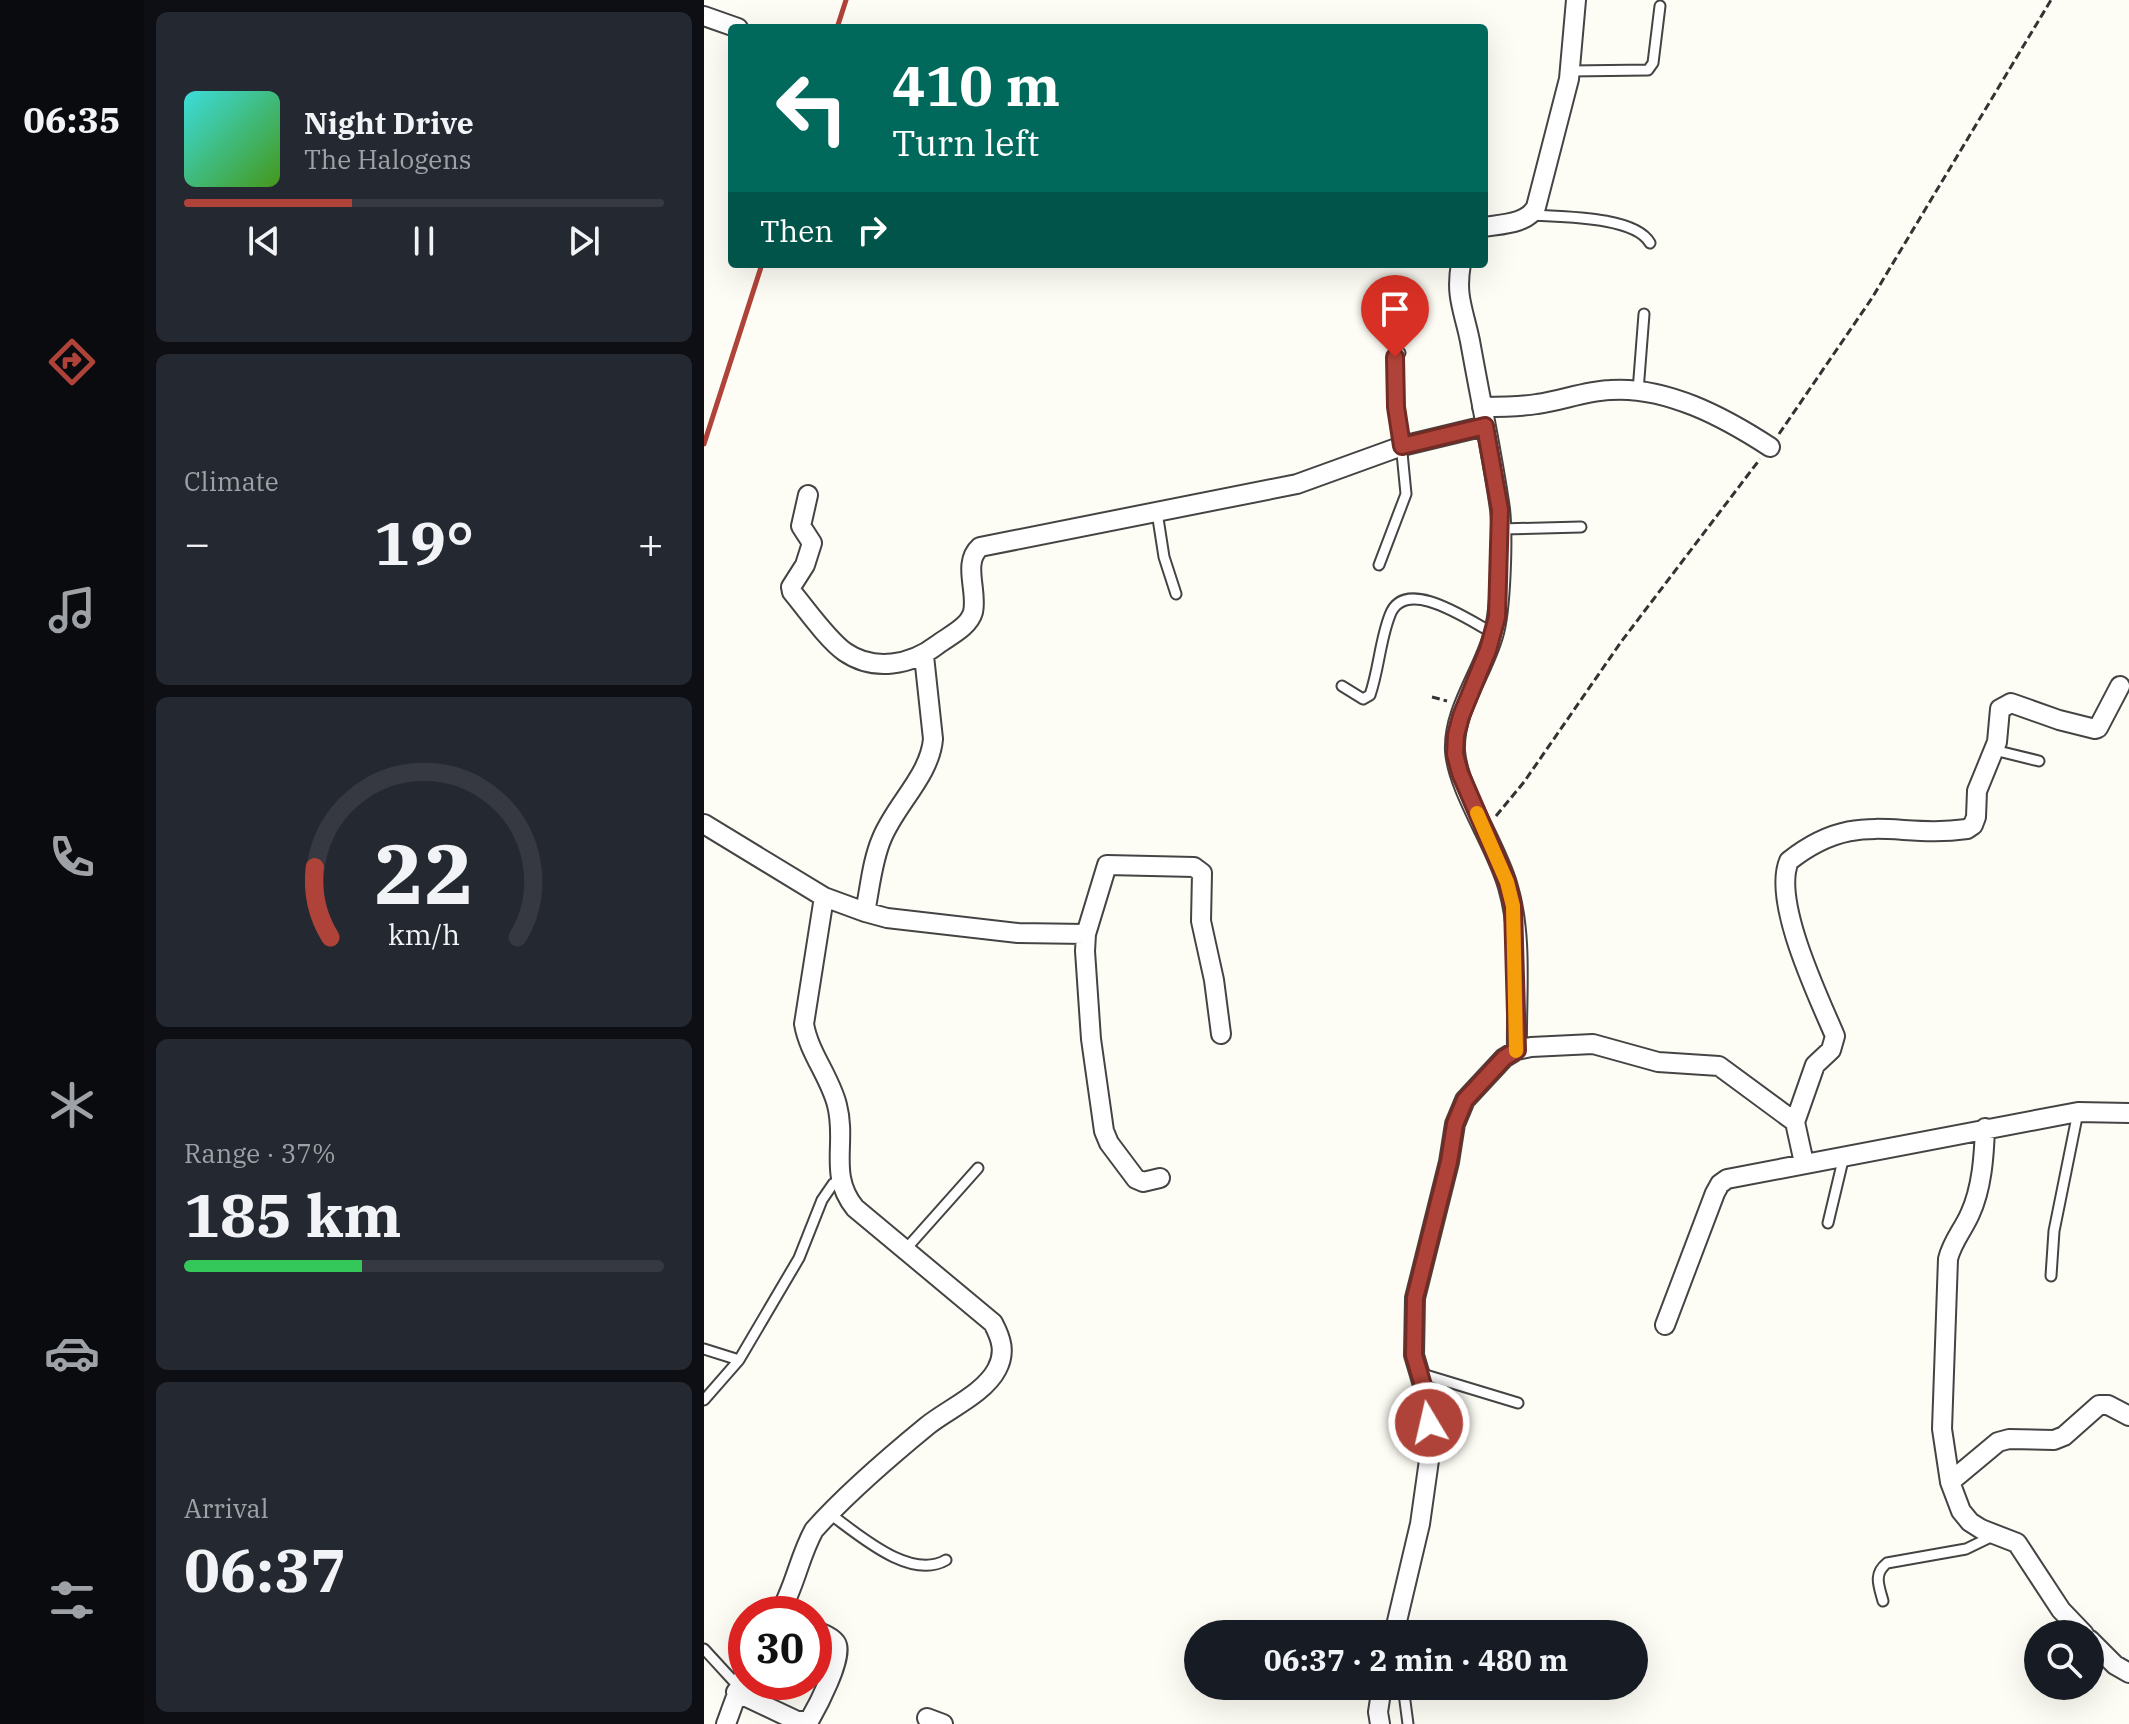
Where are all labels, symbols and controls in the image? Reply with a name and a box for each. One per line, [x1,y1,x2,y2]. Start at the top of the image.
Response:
text: 410 m [892,49,1060,121]
icon: left [760,56,864,160]
text: 06:35 [23,96,121,143]
text: Night Drive [304,103,474,142]
text: Turn left [892,119,1039,166]
text: The Halogens [304,142,472,176]
icon: right [850,208,894,252]
text: Then [760,211,834,250]
icon: previous [242,219,286,263]
icon: pause [402,219,446,263]
icon: next [562,219,606,263]
pin [1361,275,1429,357]
icon: arrive [1373,287,1417,331]
icon: directions [44,334,100,390]
text: Climate [184,464,279,498]
text: 19° [374,503,474,582]
text: − [184,514,210,571]
text: + [638,514,664,571]
icon: music [44,582,100,638]
text: 22 [374,819,474,927]
icon: phone [44,829,100,885]
text: km/h [388,916,460,953]
icon: climate [44,1077,100,1133]
text: Range · 37% [184,1136,336,1170]
text: 185 km [184,1175,402,1254]
icon: car [44,1325,100,1381]
position arrow [1387,1381,1471,1465]
text: Arrival [184,1491,269,1525]
text: 06:37 [184,1530,346,1609]
icon: filters [44,1572,100,1628]
speed limit sign: 30 [728,1596,832,1700]
map controls [2024,1620,2104,1700]
button: search [2024,1620,2104,1700]
text: 06:37 · 2 min · 480 m [1264,1640,1568,1679]

